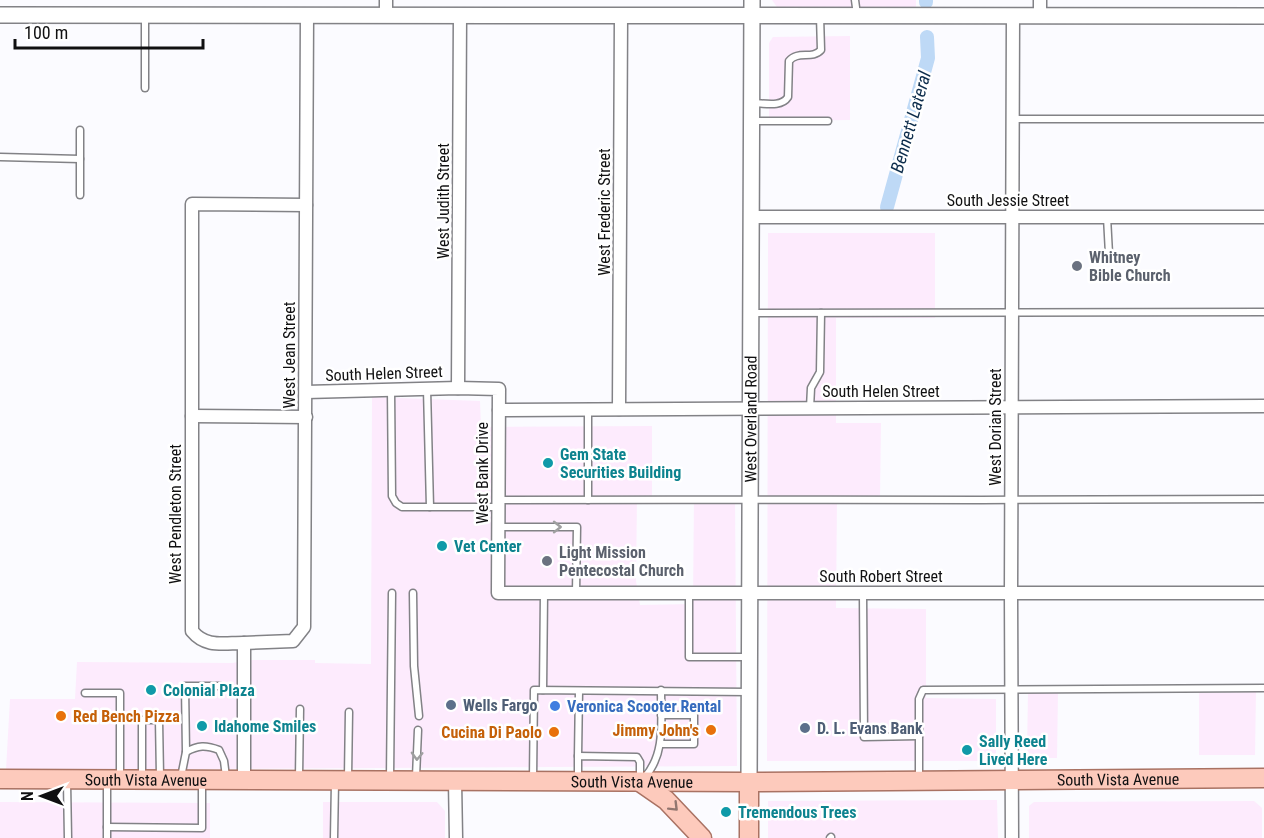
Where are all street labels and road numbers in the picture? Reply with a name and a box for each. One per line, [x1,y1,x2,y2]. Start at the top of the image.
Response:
street label: West Judith Street [434,143,453,259]
street label: West Frederic Street [595,148,614,276]
street label: South Jessie Street [947,191,1069,210]
street label: West Jean Street [280,301,299,408]
street label: West Overland Road [741,356,761,482]
street label: South Helen Street [325,362,443,385]
street label: West Dorian Street [986,368,1005,486]
street label: South Helen Street [822,382,940,401]
street label: West Bank Drive [473,422,492,524]
street label: West Pendleton Street [166,444,185,584]
street label: South Robert Street [819,567,943,586]
street label: South Vista Avenue [85,770,207,790]
street label: South Vista Avenue [1057,770,1179,790]
street label: South Vista Avenue [571,772,693,792]

